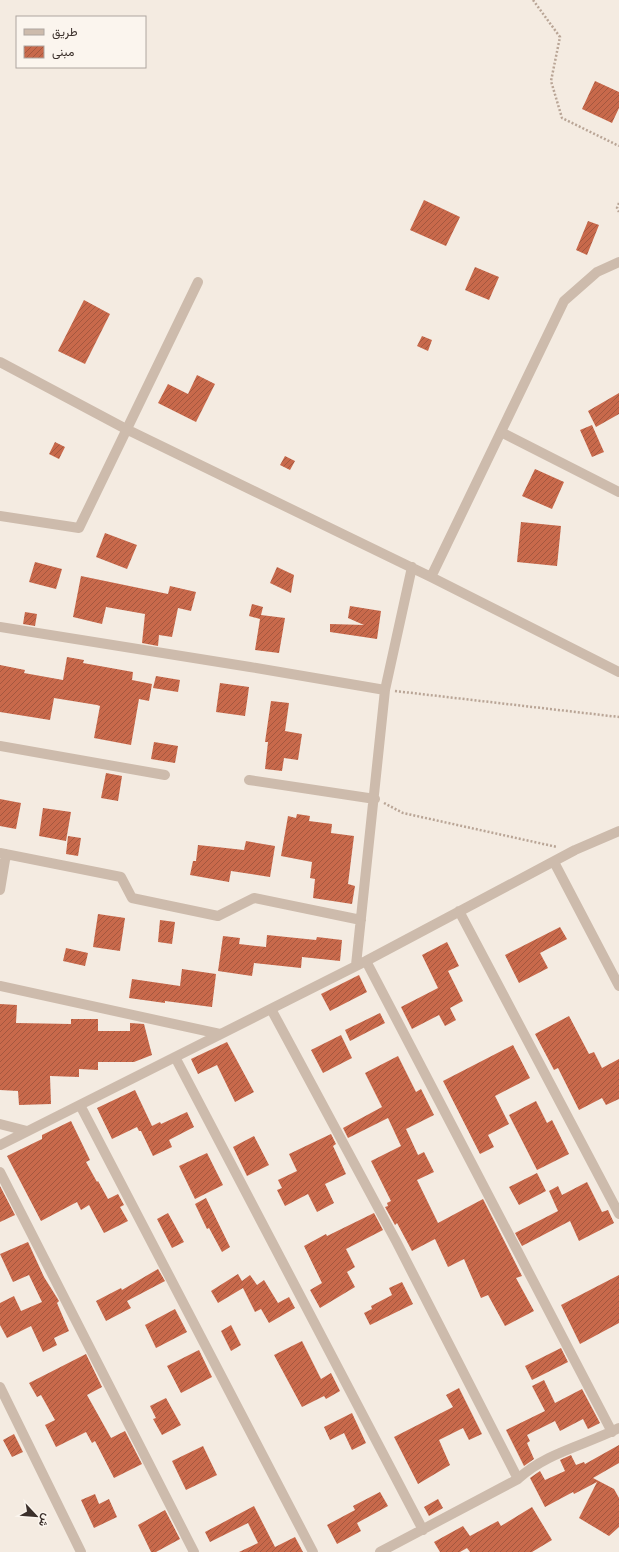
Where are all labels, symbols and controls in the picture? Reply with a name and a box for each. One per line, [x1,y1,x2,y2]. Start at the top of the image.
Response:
legend [16,16,146,68]
text: طريق [52,25,78,40]
text: مبنى [52,45,74,60]
north arrow [16,1496,56,1536]
text: ش [36,1511,53,1529]

